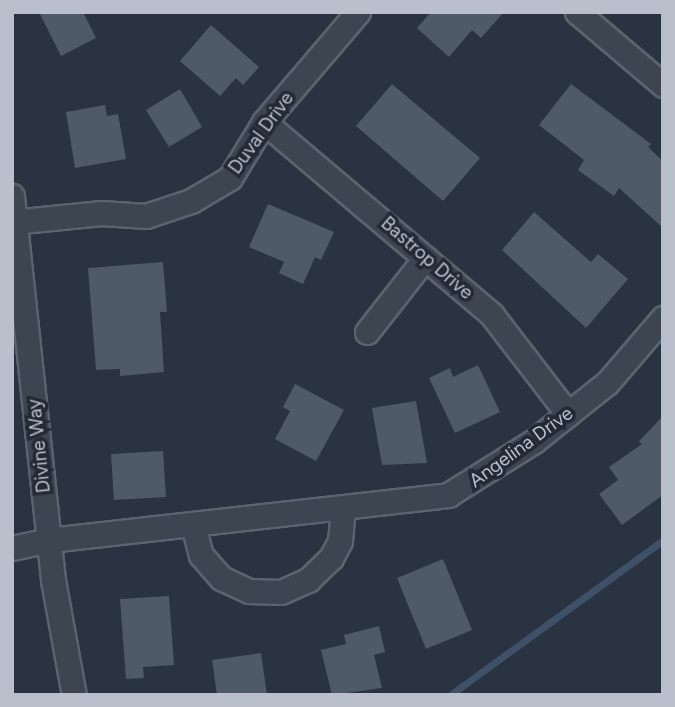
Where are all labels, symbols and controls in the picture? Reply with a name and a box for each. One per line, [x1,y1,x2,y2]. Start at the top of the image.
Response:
street label: Duval Drive [224,88,298,178]
street label: Bastrop Drive [376,212,478,304]
street label: Divine Way [23,398,55,494]
street label: Angelina Drive [465,402,577,492]

